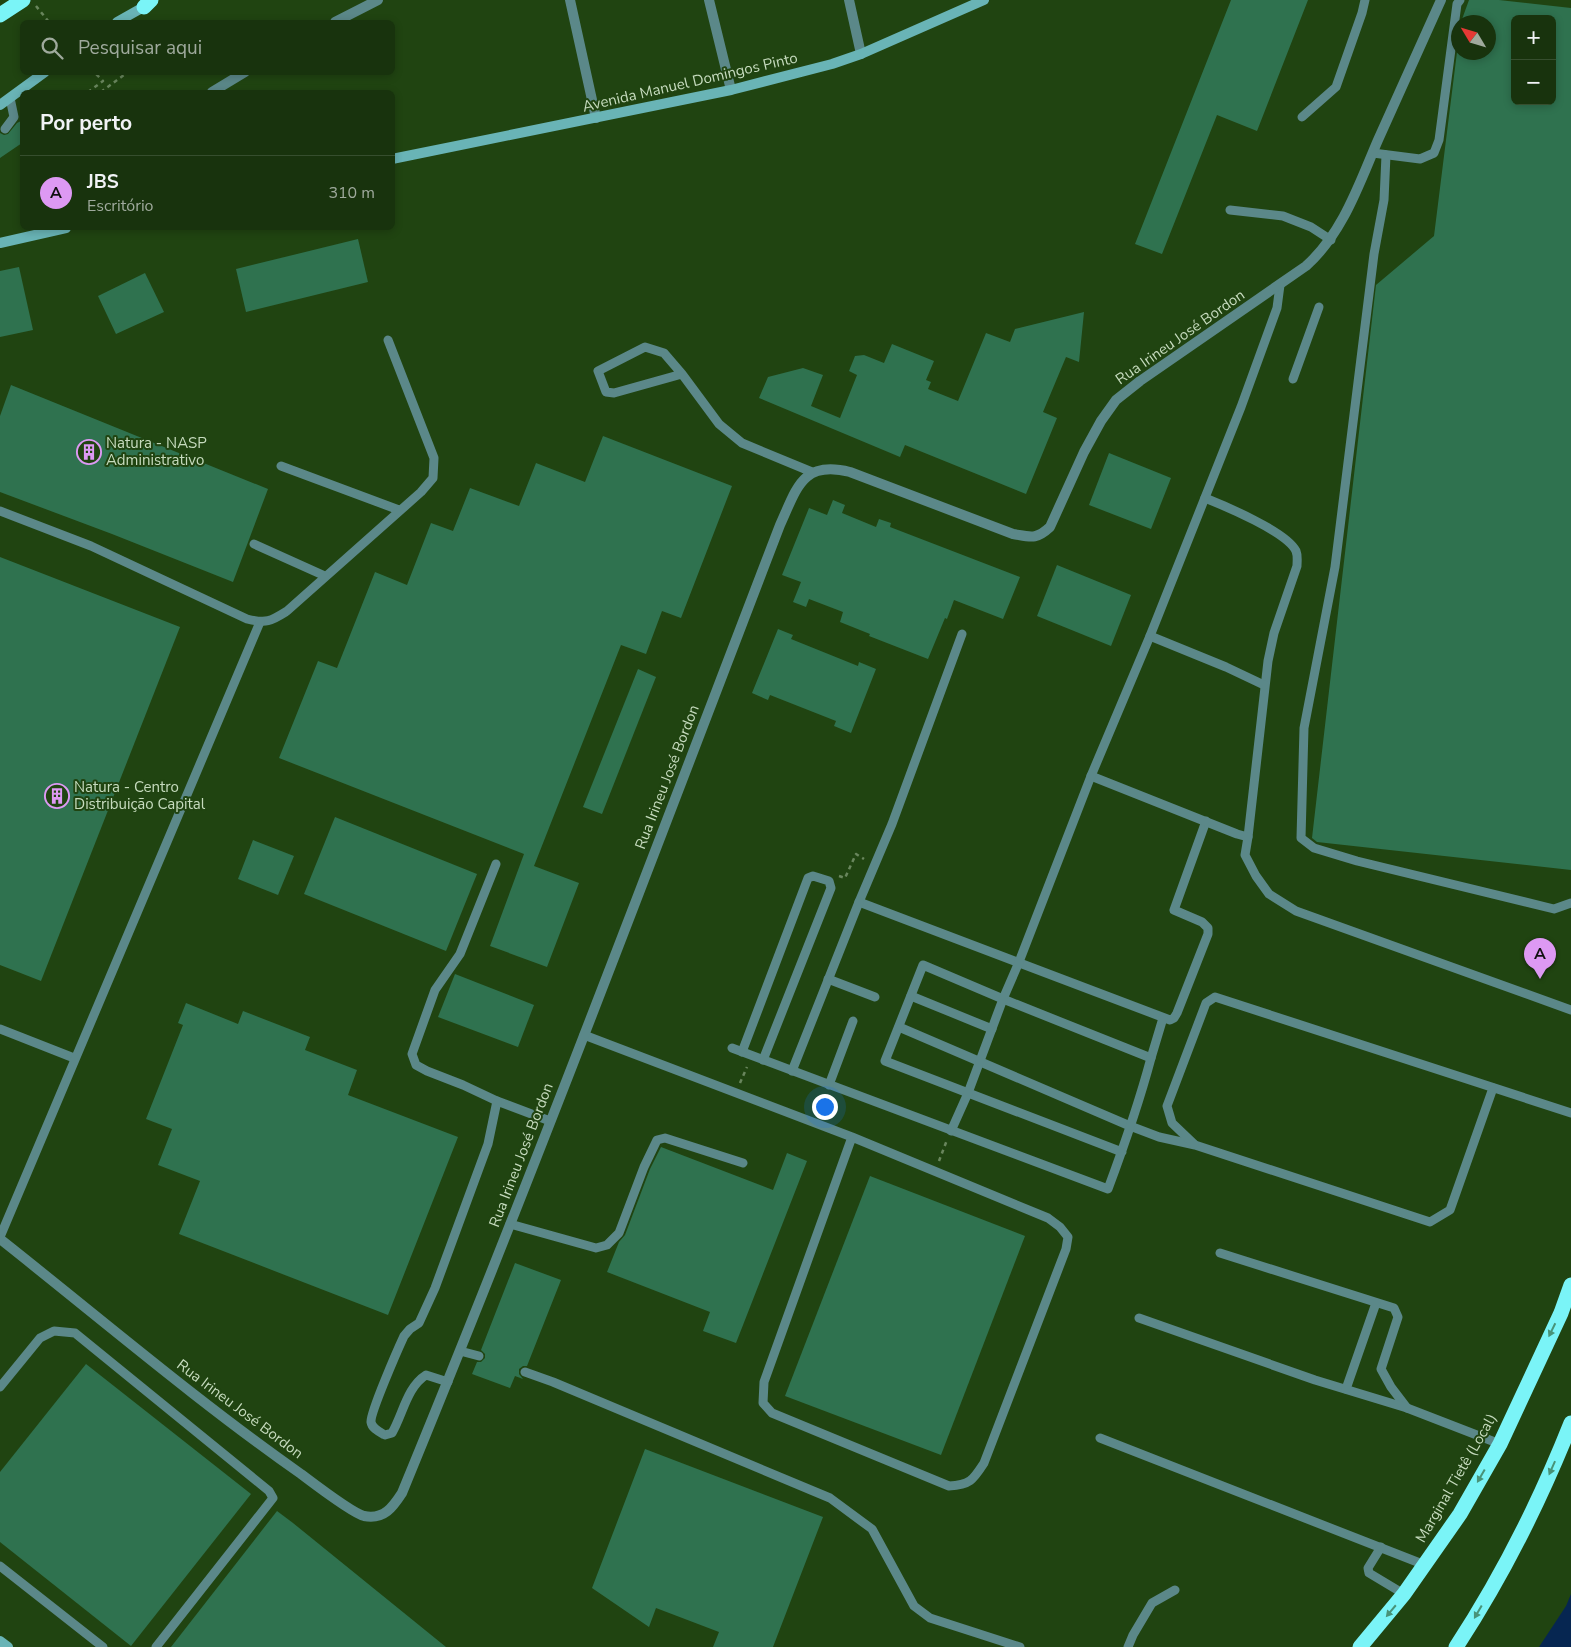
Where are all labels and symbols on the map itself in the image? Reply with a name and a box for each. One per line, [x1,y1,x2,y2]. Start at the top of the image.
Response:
north arrow [1451,15,1496,60]
street label: Avenida Manuel Domingos Pinto [580,47,800,117]
street label: Rua Irineu José Bordon [1111,285,1249,389]
place label: Natura - NASP Administrativo [106,433,207,470]
building icon: Natura - NASP Administrativo [76,439,102,465]
street label: Rua Irineu José Bordon [630,702,704,852]
place label: Natura - Centro Distribuição Capital [74,777,206,814]
building icon: Natura - Centro Distribuição Capital [44,783,70,809]
pin: A [1524,938,1556,979]
street label: Rua Irineu José Bordon [484,1080,558,1230]
your location [812,1094,838,1120]
one-way arrow [1548,1323,1556,1337]
street label: Rua Irineu José Bordon [173,1355,307,1463]
street label: Marginal Tietê (Local) [1411,1410,1501,1546]
one-way arrow [1548,1461,1556,1475]
one-way arrow [1477,1469,1486,1482]
one-way arrow [1385,1604,1397,1616]
one-way arrow [1474,1605,1482,1620]

